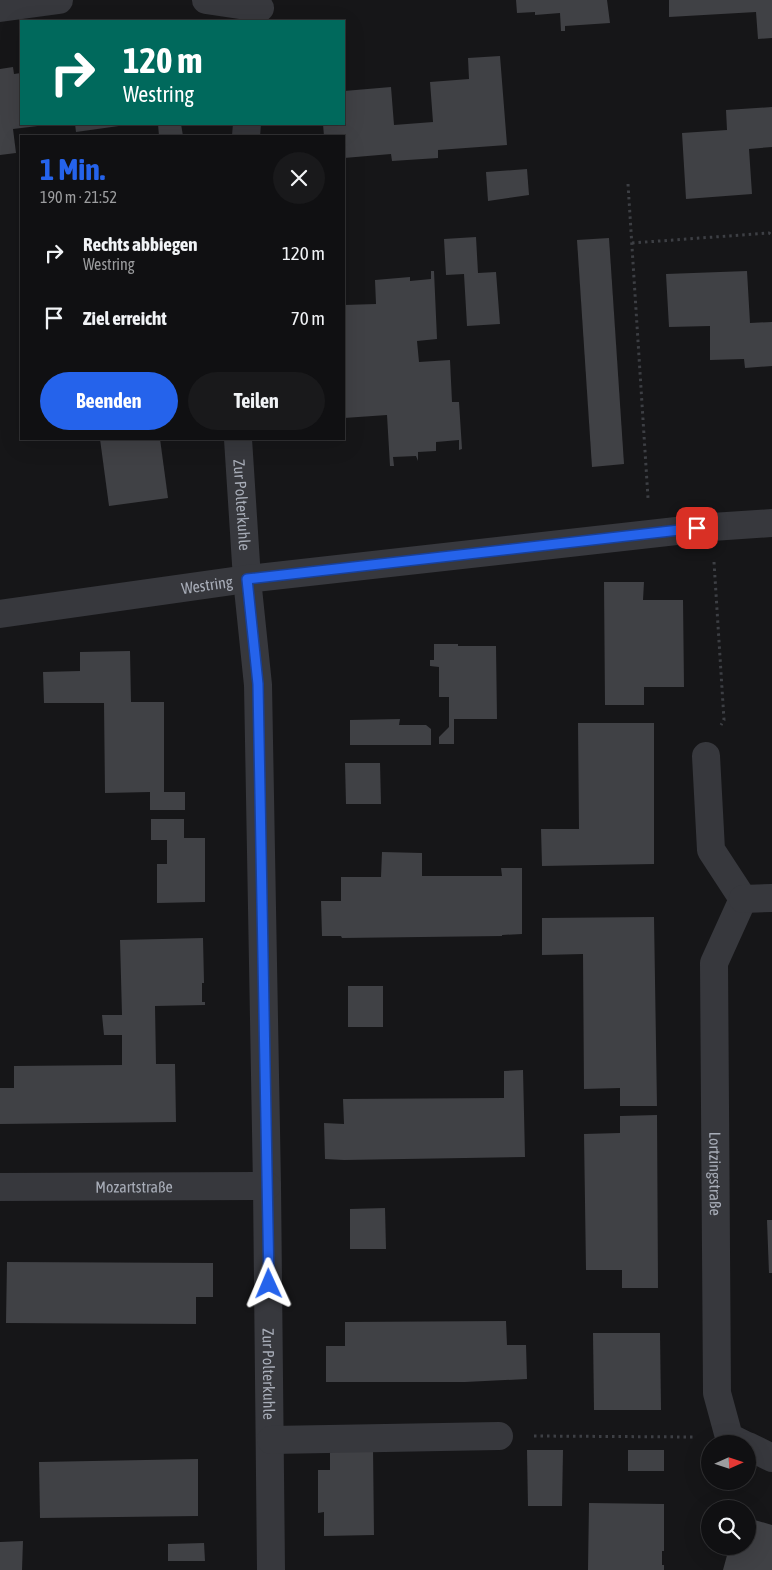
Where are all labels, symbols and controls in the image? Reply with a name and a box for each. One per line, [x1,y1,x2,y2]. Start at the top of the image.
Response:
icon: right [40,40,105,105]
text: 120 m [123,40,202,80]
text: Westring [123,81,194,107]
text: 1 Min. [40,152,105,186]
button: close [273,152,325,204]
text: 190 m · 21:52 [40,188,117,206]
text: Rechts abbiegen [83,233,198,255]
icon: right [40,239,68,267]
text: 120 m [282,242,325,264]
text: Westring [83,255,135,273]
icon: arrive [40,304,68,332]
text: Ziel erreicht [83,307,167,329]
text: 70 m [291,307,325,329]
button: Beenden [40,372,178,430]
button: Teilen [188,372,325,430]
street label: Zur Polterkuhle [230,459,254,551]
pin [676,507,718,549]
icon: arrive [683,514,711,542]
street label: Westring [180,572,234,597]
street label: Lortzingstraße [705,1132,725,1216]
street label: Mozartstraße [95,1177,173,1196]
position arrow [242,1257,294,1309]
street label: Zur Polterkuhle [259,1328,278,1420]
north arrow [701,1435,756,1490]
map controls [701,1435,756,1555]
button: search [701,1500,756,1555]

